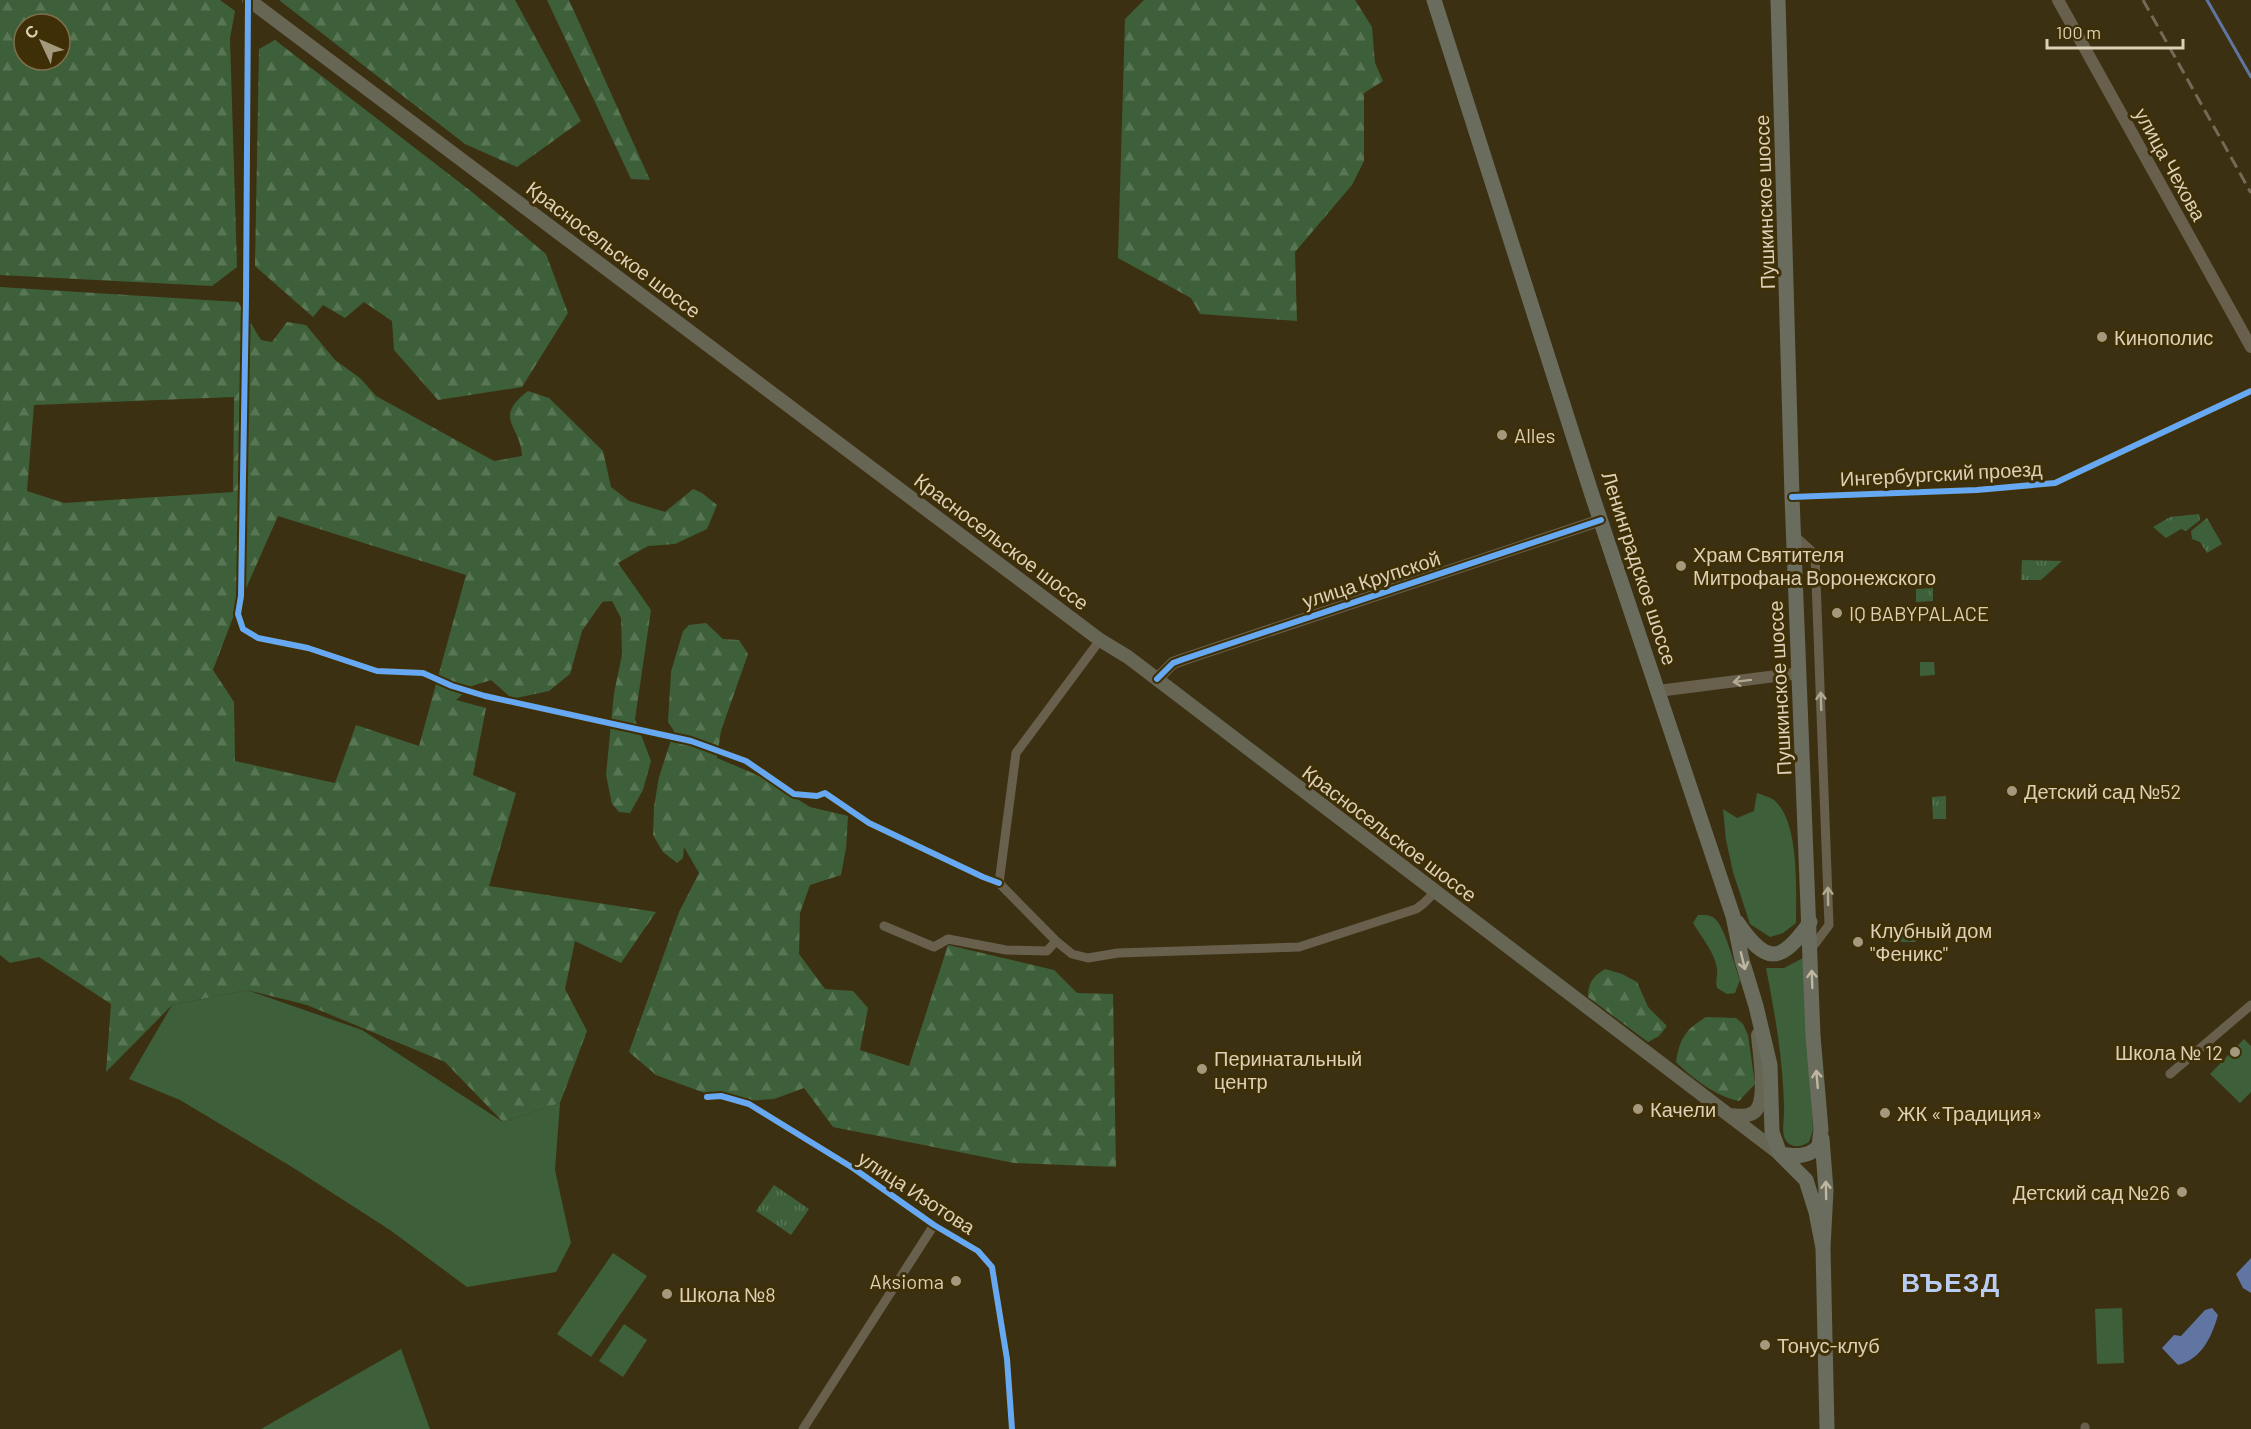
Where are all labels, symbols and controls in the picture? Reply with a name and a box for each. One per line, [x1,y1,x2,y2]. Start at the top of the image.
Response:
north arrow [12,12,72,72]
scale bar [2047,12,2184,50]
text: С [20,20,42,42]
text: 100 m [2056,21,2101,43]
street label: улица Чехова [2130,103,2212,225]
street label: Пушкинское шоссе [1749,114,1779,290]
street label: Красносельское шоссе [522,176,706,322]
place label: Кинополис [2114,325,2213,349]
marker: Кинополис [2095,330,2109,344]
place label: Alles [1514,423,1555,447]
marker: Alles [1495,428,1509,442]
street label: Ингербургский проезд [1839,456,2043,490]
street label: Красносельское шоссе [910,468,1094,614]
street label: Ленинградское шоссе [1597,468,1683,668]
place label: Храм Святителя Митрофана Воронежского [1693,542,1936,589]
street label: улица Крупской [1299,545,1443,613]
marker: Храм Святителя Митрофана Воронежского [1674,559,1688,573]
street label: Пушкинское шоссе [1762,600,1796,776]
place label: IQ BABYPALACE [1849,601,1989,625]
marker: IQ BABYPALACE [1830,606,1844,620]
one-way arrow [1732,676,1752,687]
one-way arrow [1815,692,1826,712]
street label: Красносельское шоссе [1298,760,1482,906]
place label: Детский сад №52 [2024,779,2181,803]
marker: Детский сад №52 [2005,784,2019,798]
one-way arrow [1823,887,1834,907]
place label: Клубный дом "Феникс" [1870,918,1992,965]
marker: Клубный дом "Феникс" [1851,935,1865,949]
one-way arrow [1738,952,1749,971]
one-way arrow [1806,969,1818,989]
place label: Школа № 12 [2115,1040,2223,1064]
marker: Школа № 12 [2228,1045,2242,1059]
place label: Перинатальный центр [1214,1046,1362,1093]
marker: Перинатальный центр [1195,1062,1209,1076]
one-way arrow [1811,1069,1822,1089]
place label: Качели [1650,1097,1716,1121]
place label: ЖК «Традиция» [1897,1101,2042,1125]
marker: Качели [1631,1102,1645,1116]
marker: ЖК «Традиция» [1878,1106,1892,1120]
street label: улица Изотова [854,1145,981,1239]
place label: Детский сад №26 [2013,1180,2170,1204]
one-way arrow [1820,1181,1831,1200]
marker: Детский сад №26 [2175,1185,2189,1199]
district label: ВЪЕЗД [1901,1266,2001,1297]
place label: Aksioma [870,1269,944,1293]
marker: Aksioma [949,1274,963,1288]
place label: Школа №8 [679,1282,776,1306]
marker: Школа №8 [660,1287,674,1301]
place label: Тонус-клуб [1777,1333,1880,1357]
marker: Тонус-клуб [1758,1338,1772,1352]

